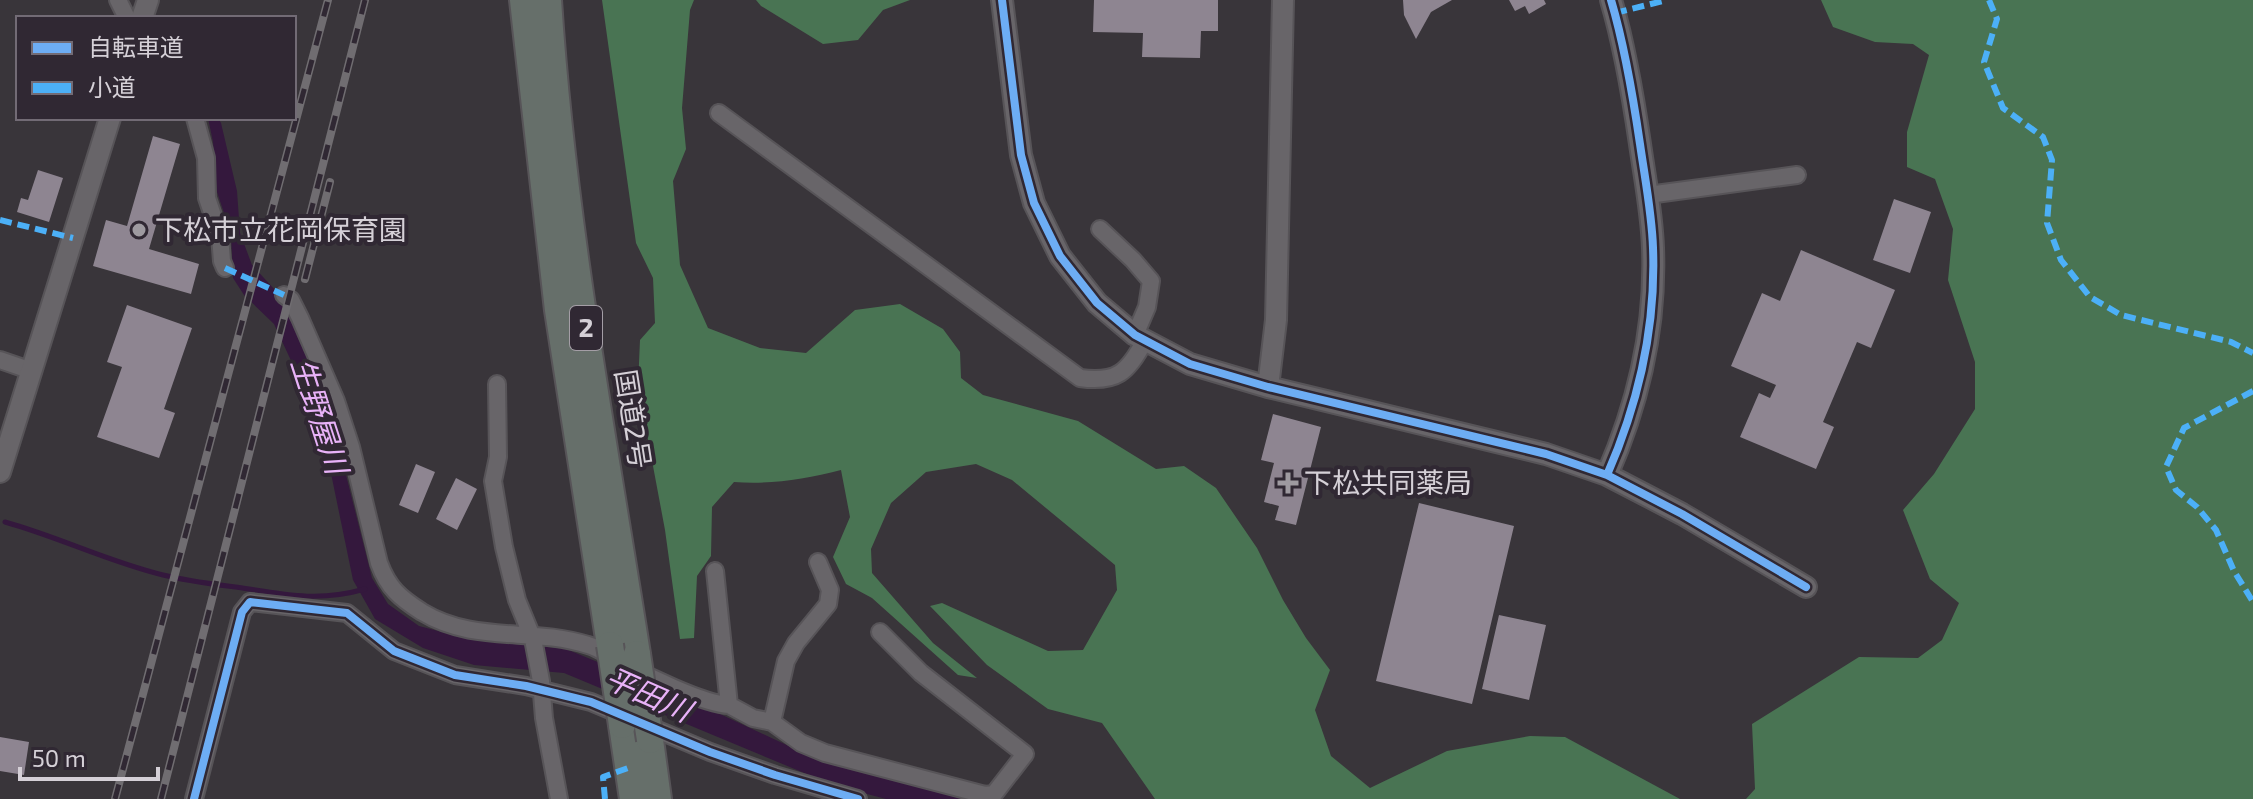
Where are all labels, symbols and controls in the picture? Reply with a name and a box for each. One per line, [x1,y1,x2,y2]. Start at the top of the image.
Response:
legend [16,16,296,120]
text: 自転車道 [88,32,184,61]
text: 小道 [88,72,136,101]
place label: 下松市立花岡保育園 [155,212,407,246]
marker: 下松市立花岡保育園 [130,221,148,239]
road number: 2 [570,306,602,350]
water label: 生野屋川 [285,353,357,481]
street label: 国道2号 [609,367,659,471]
place label: 下松共同薬局 [1304,465,1472,499]
marker: 下松共同薬局 [1279,474,1297,492]
water label: 平田川 [600,658,700,729]
scale bar [20,731,158,781]
text: 50 m [32,743,86,772]

